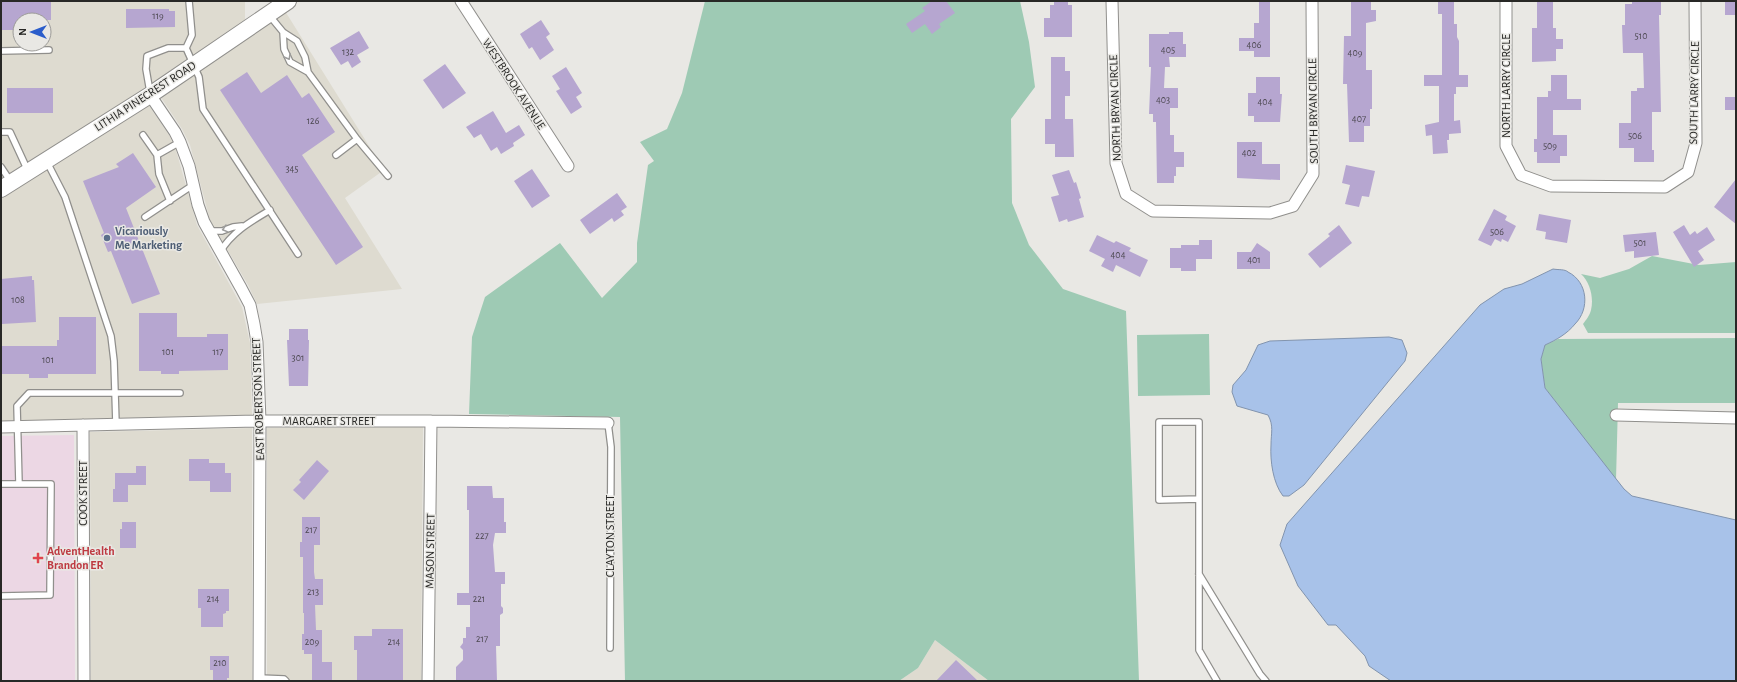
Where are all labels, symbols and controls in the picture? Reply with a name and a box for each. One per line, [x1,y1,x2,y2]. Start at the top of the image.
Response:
house number: 119 [152,11,164,21]
north arrow [12,12,52,52]
text: N [17,28,28,36]
house number: 510 [1635,31,1647,41]
street label: NORTH LARRY CIRCLE [1500,34,1512,138]
street label: WESTBROOK AVENUE [480,37,548,132]
house number: 406 [1247,40,1262,50]
street label: SOUTH LARRY CIRCLE [1687,41,1701,145]
house number: 405 [1161,45,1175,55]
house number: 132 [342,47,354,57]
house number: 409 [1348,48,1363,58]
one-way arrow [284,53,291,60]
street label: NORTH BRYAN CIRCLE [1107,54,1123,161]
street label: SOUTH BRYAN CIRCLE [1306,58,1320,164]
street label: LITHIA PINECREST ROAD [92,59,198,133]
house number: 403 [1156,95,1170,105]
house number: 404 [1258,97,1273,107]
house number: 407 [1352,114,1366,124]
house number: 126 [307,116,320,126]
house number: 506 [1628,131,1642,141]
house number: 509 [1543,141,1557,151]
house number: 402 [1242,148,1257,158]
house number: 345 [285,164,299,174]
one-way arrow [222,224,229,233]
place label: Vicariously Me Marketing [115,225,183,251]
house number: 506 [1490,227,1504,237]
marker: Vicariously Me Marketing [102,233,112,243]
house number: 501 [1634,238,1646,248]
house number: 404 [1111,250,1126,260]
house number: 401 [1247,255,1261,265]
house number: 108 [11,295,25,305]
street label: EAST ROBERTSON STREET [250,337,266,461]
house number: 101 [162,347,174,357]
house number: 117 [212,347,224,357]
house number: 301 [292,353,304,363]
house number: 101 [42,355,54,365]
street label: MARGARET STREET [283,415,376,427]
street label: COOK STREET [77,460,89,526]
street label: CLAYTON STREET [604,495,616,577]
street label: MASON STREET [423,513,437,589]
house number: 217 [305,525,317,535]
house number: 227 [475,531,489,541]
place label: AdventHealth Brandon ER [47,545,115,571]
marker: AdventHealth Brandon ER [32,552,44,564]
house number: 213 [307,587,319,597]
house number: 214 [207,594,220,604]
house number: 221 [473,594,485,604]
house number: 217 [476,634,488,644]
house number: 209 [305,637,320,647]
house number: 214 [388,637,401,647]
house number: 210 [213,658,227,668]

